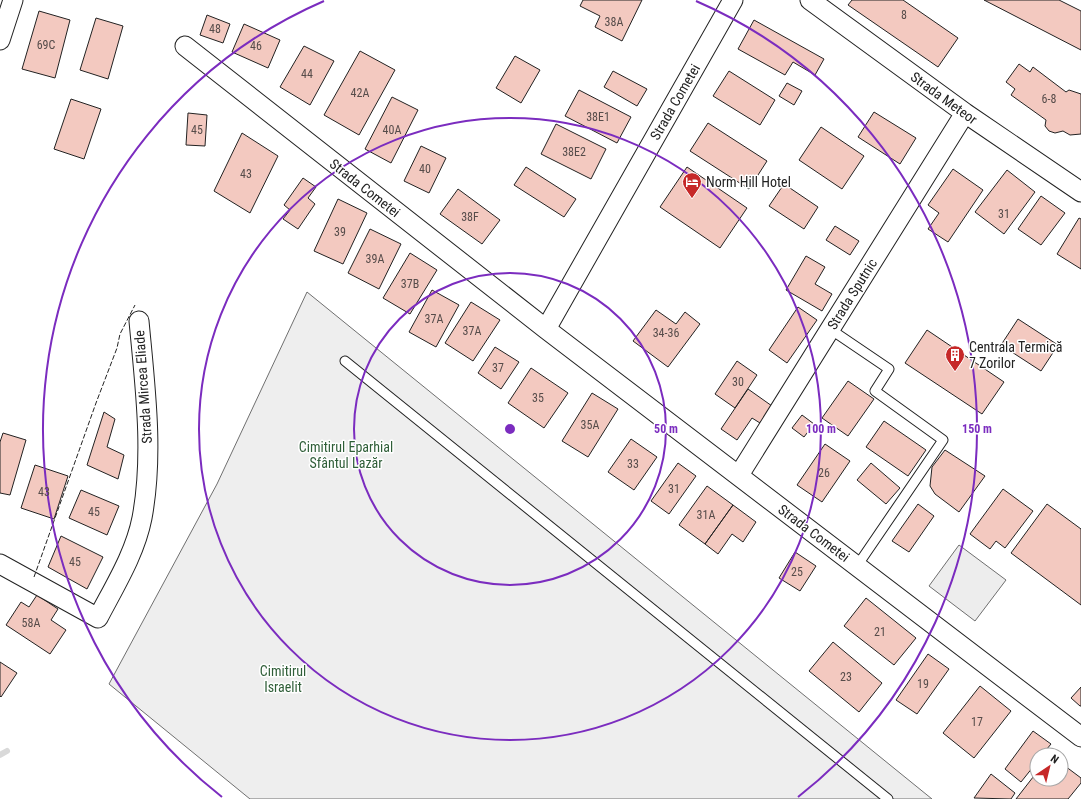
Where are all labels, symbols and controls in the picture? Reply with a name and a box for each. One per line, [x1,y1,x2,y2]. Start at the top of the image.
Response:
house number: 8 [901,8,907,22]
house number: 38A [605,15,623,29]
house number: 48 [209,22,221,36]
house number: 69C [37,38,56,52]
house number: 46 [250,39,262,53]
street label: Strada Cometei [647,61,703,143]
house number: 44 [301,67,313,81]
street label: Strada Meteor [908,69,980,127]
house number: 42A [351,86,369,100]
house number: 6-8 [1042,92,1056,106]
house number: 38E1 [586,110,610,124]
house number: 45 [191,123,203,137]
house number: 40A [383,123,401,137]
house number: 38E2 [562,145,586,159]
street label: Strada Cometei [327,156,403,220]
house number: 40 [419,162,431,176]
house number: 43 [240,167,252,181]
hotel icon: Norm Hill Hotel [681,171,703,199]
place label: Norm Hill Hotel [706,174,791,190]
house number: 31 [998,207,1010,221]
house number: 38F [461,210,479,224]
house number: 39 [334,225,346,239]
house number: 39A [366,252,384,266]
street label: Strada Sputnic [824,256,880,332]
house number: 37B [401,277,419,291]
house number: 37A [425,312,443,326]
house number: 37A [463,324,481,338]
house number: 34-36 [653,326,679,340]
street label: Strada Mircea Eliade [131,329,155,444]
place label: Centrala Termică 7 Zorilor [969,339,1062,371]
building icon: Centrala Termică 7 Zorilor [944,344,966,372]
house number: 37 [492,361,504,375]
house number: 30 [732,375,744,389]
house number: 35 [532,391,544,405]
house number: 35A [581,418,599,432]
centre of rings [503,422,517,436]
text: 50 m [654,422,678,436]
text: 100 m [806,422,836,436]
text: 150 m [962,422,992,436]
park label: Cimitirul Eparhial Sfântul Lazăr [299,439,393,471]
house number: 33 [627,457,639,471]
house number: 26 [818,466,830,480]
house number: 31 [668,482,680,496]
house number: 43 [38,485,50,499]
street label: Strada Cometei [775,501,853,565]
house number: 45 [88,505,100,519]
house number: 31A [697,508,715,522]
house number: 45 [69,555,81,569]
house number: 25 [791,565,803,579]
house number: 58A [22,616,40,630]
house number: 21 [874,625,886,639]
park label: Cimitirul Israelit [260,663,306,695]
house number: 23 [840,670,852,684]
house number: 19 [917,677,929,691]
house number: 17 [971,715,983,729]
north arrow [1029,747,1069,787]
text: N [1048,752,1061,767]

